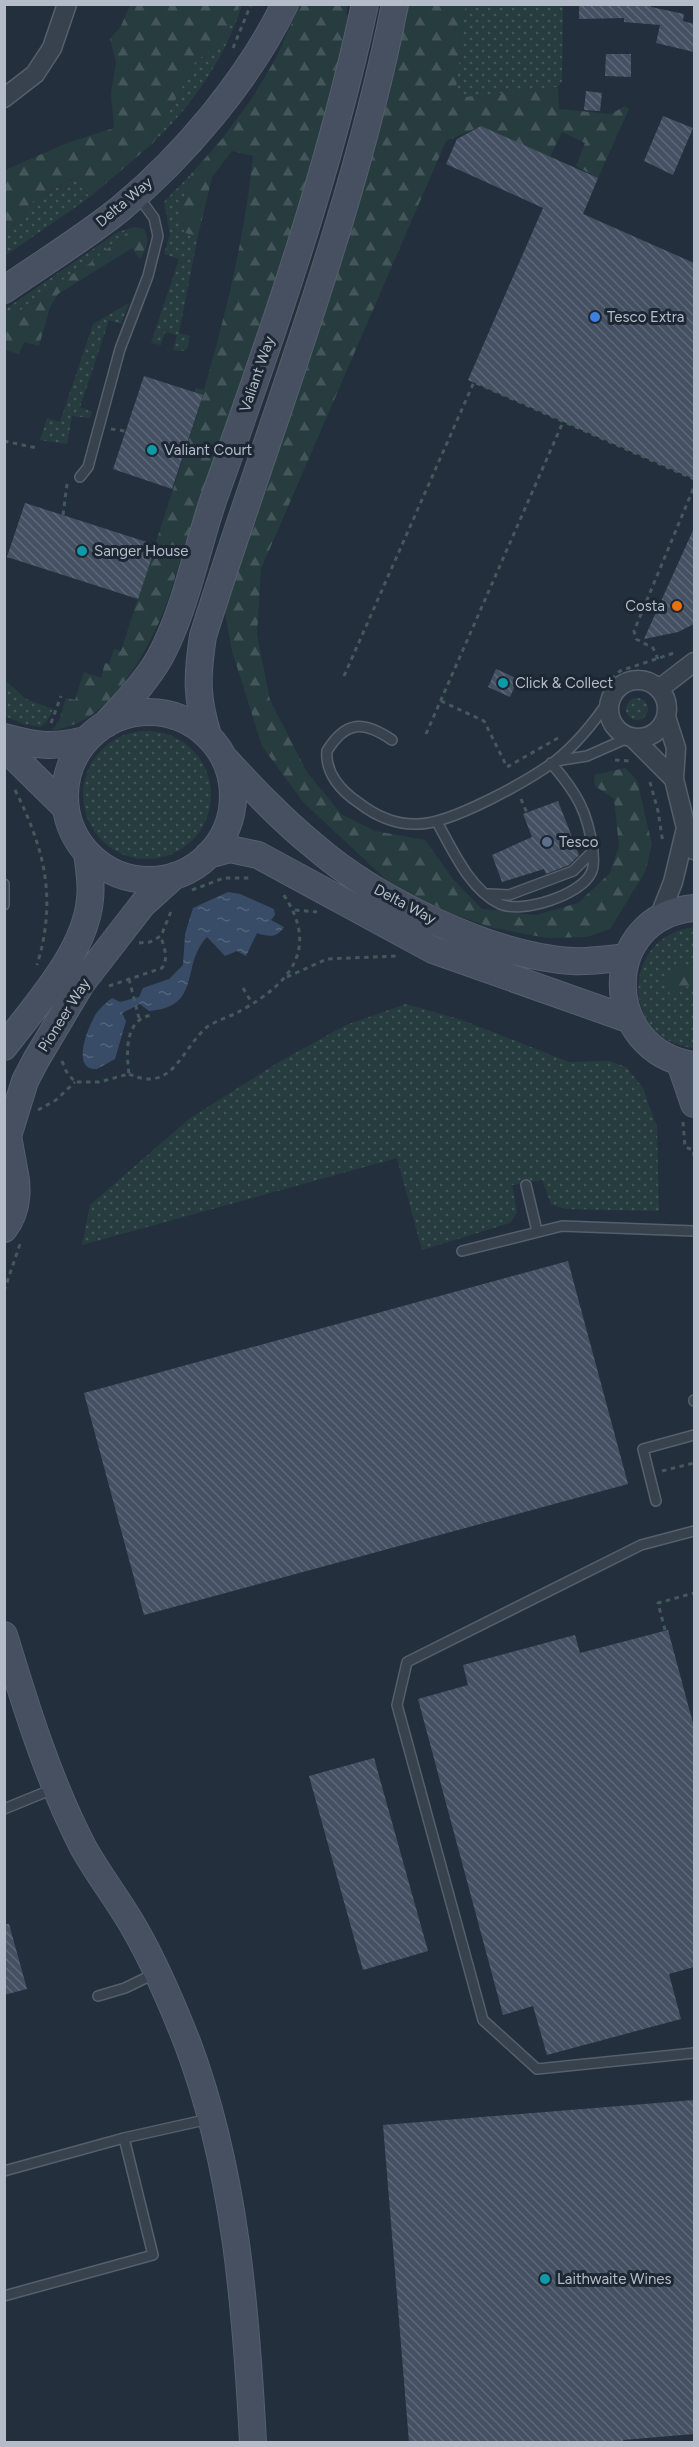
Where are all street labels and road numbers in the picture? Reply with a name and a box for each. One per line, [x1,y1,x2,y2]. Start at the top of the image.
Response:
street label: Delta Way [92,173,156,231]
street label: Valiant Way [236,334,278,414]
street label: Delta Way [371,880,439,928]
street label: Pioneer Way [34,975,94,1055]

